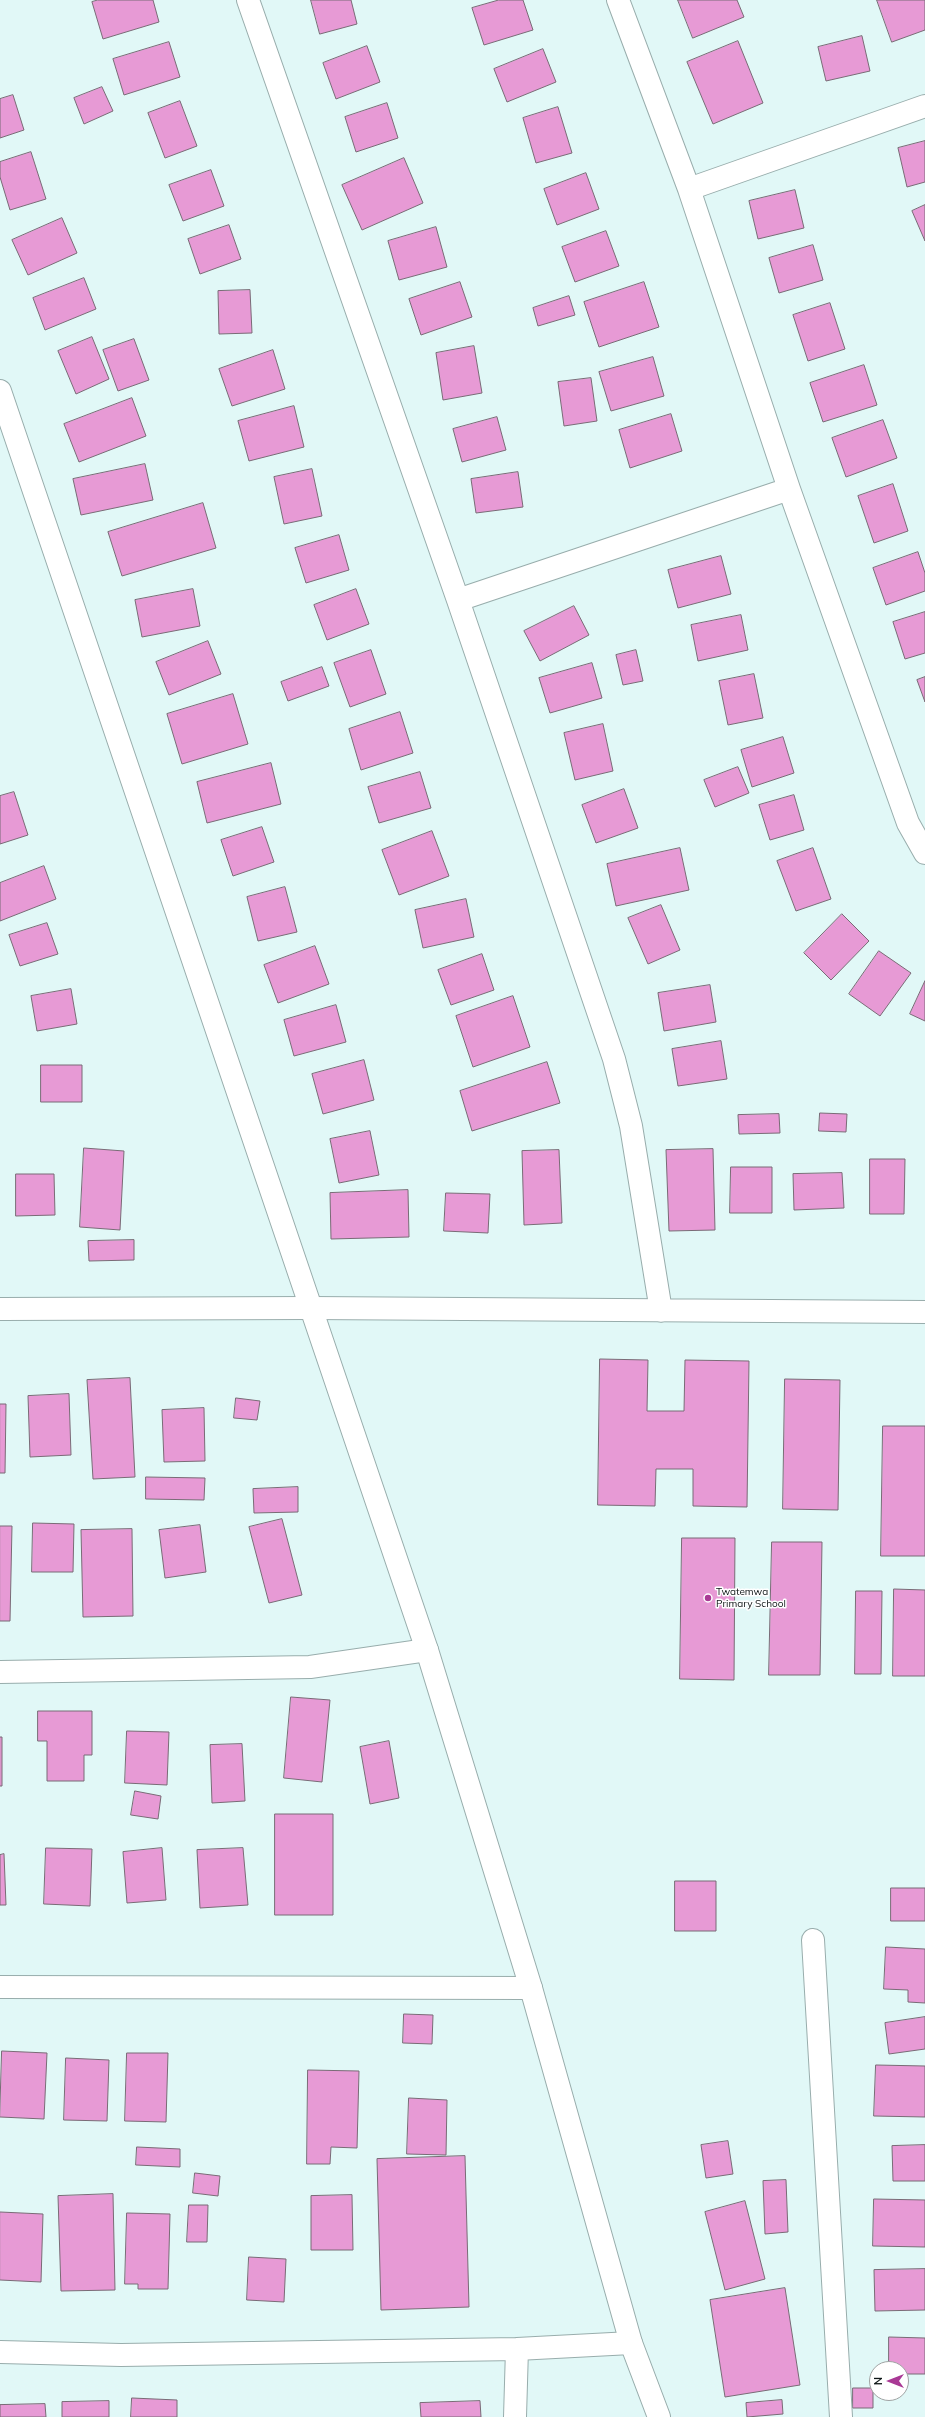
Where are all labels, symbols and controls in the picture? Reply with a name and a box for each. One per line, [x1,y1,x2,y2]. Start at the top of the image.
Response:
place label: Twatemwa Primary School [716,1586,786,1610]
marker: Twatemwa Primary School [703,1593,713,1603]
north arrow [869,2361,909,2401]
text: N [871,2377,885,2385]

